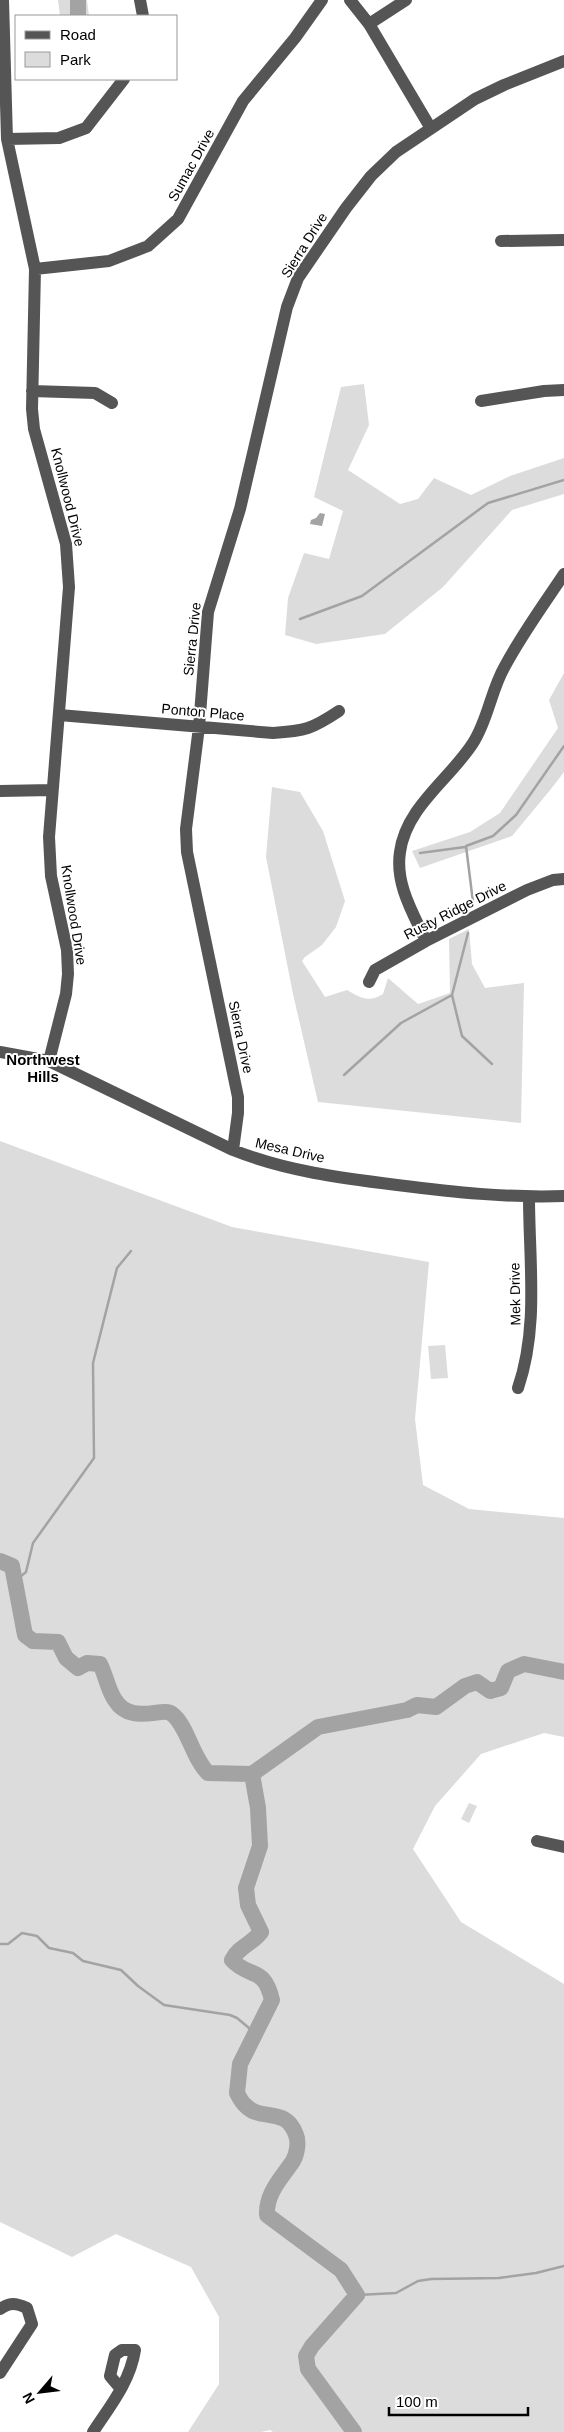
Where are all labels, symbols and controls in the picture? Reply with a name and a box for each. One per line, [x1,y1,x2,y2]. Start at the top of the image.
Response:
legend [15,15,178,80]
text: Road [60,26,96,43]
text: Park [60,51,91,68]
street label: Sumac Drive [165,126,218,204]
street label: Sierra Drive [278,209,330,281]
street label: Knollwood Drive [48,446,88,548]
street label: Sierra Drive [180,601,204,677]
street label: Ponton Place [161,700,245,724]
street label: Knollwood Drive [58,864,90,966]
street label: Rusty Ridge Drive [401,877,509,943]
street label: Sierra Drive [225,999,257,1075]
district label: Northwest Hills [6,1051,80,1085]
street label: Mesa Drive [254,1134,326,1166]
street label: Mek Drive [506,1262,524,1326]
north arrow [15,2367,65,2417]
scale bar [389,2384,528,2416]
text: N [19,2390,38,2406]
text: 100 m [396,2393,438,2410]

